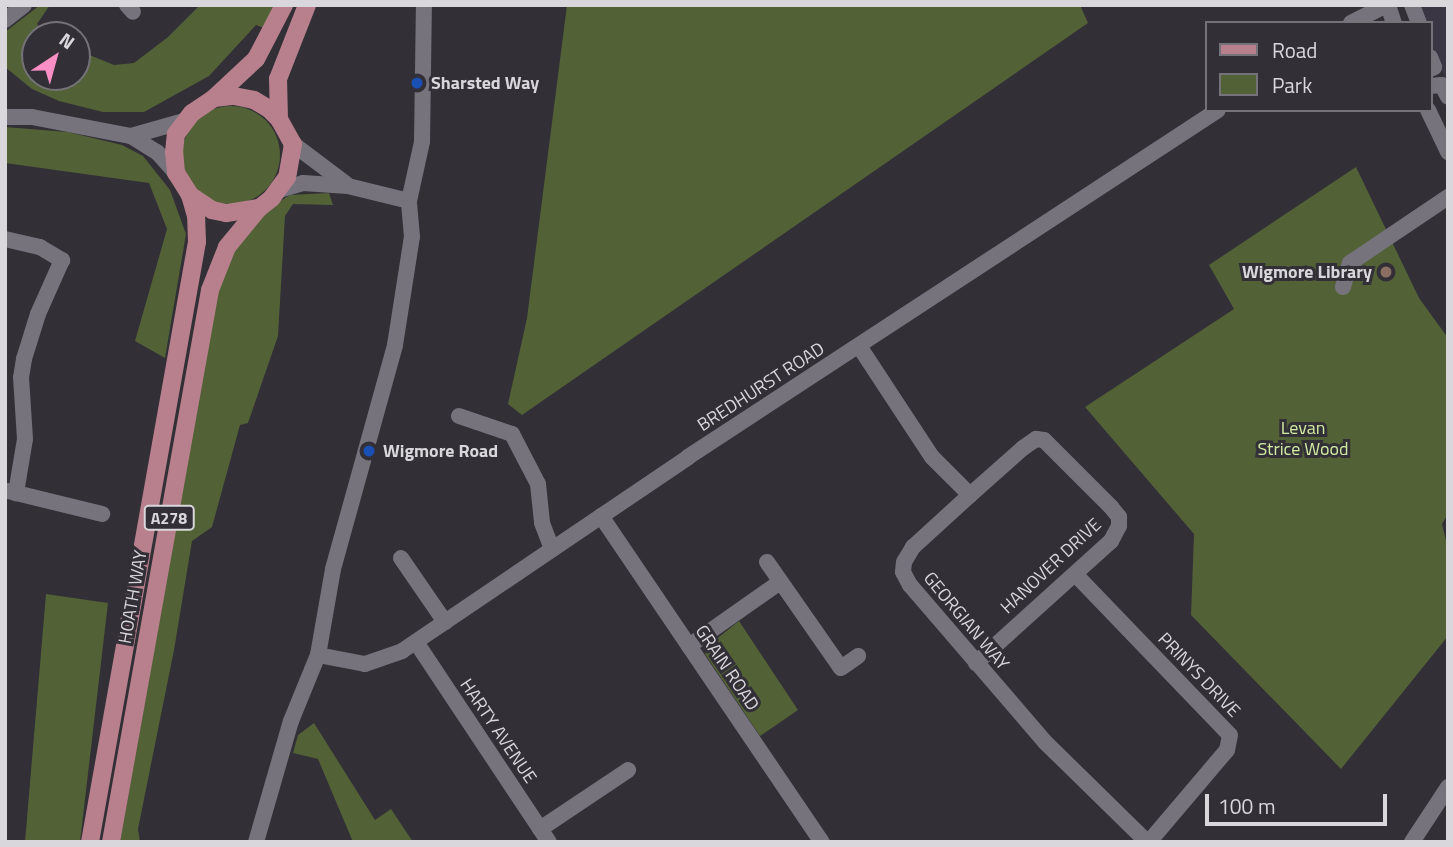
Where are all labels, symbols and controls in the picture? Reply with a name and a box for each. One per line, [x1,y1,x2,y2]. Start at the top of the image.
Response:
north arrow [21,21,91,91]
legend [1204,21,1432,112]
text: N [54,25,81,56]
text: Road [1272,34,1317,66]
text: Park [1272,69,1312,101]
place label: Sharsted Way [431,72,539,94]
marker: Sharsted Way [409,75,425,91]
place label: Wigmore Library [1242,261,1372,283]
marker: Wigmore Library [1378,264,1394,280]
street label: BREDHURST ROAD [694,338,828,436]
park label: Levan Strice Wood [1258,418,1348,460]
place label: Wigmore Road [383,440,498,462]
marker: Wigmore Road [361,443,377,459]
road number: A278 [143,505,195,530]
street label: HANOVER DRIVE [996,514,1106,618]
street label: HOATH WAY [114,549,152,645]
street label: GEORGIAN WAY [919,568,1013,674]
street label: GRAIN ROAD [691,621,763,715]
street label: PRINYS DRIVE [1153,628,1245,722]
street label: HARTY AVENUE [455,675,541,787]
scale bar [1208,780,1390,824]
text: 100 m [1218,790,1275,822]

